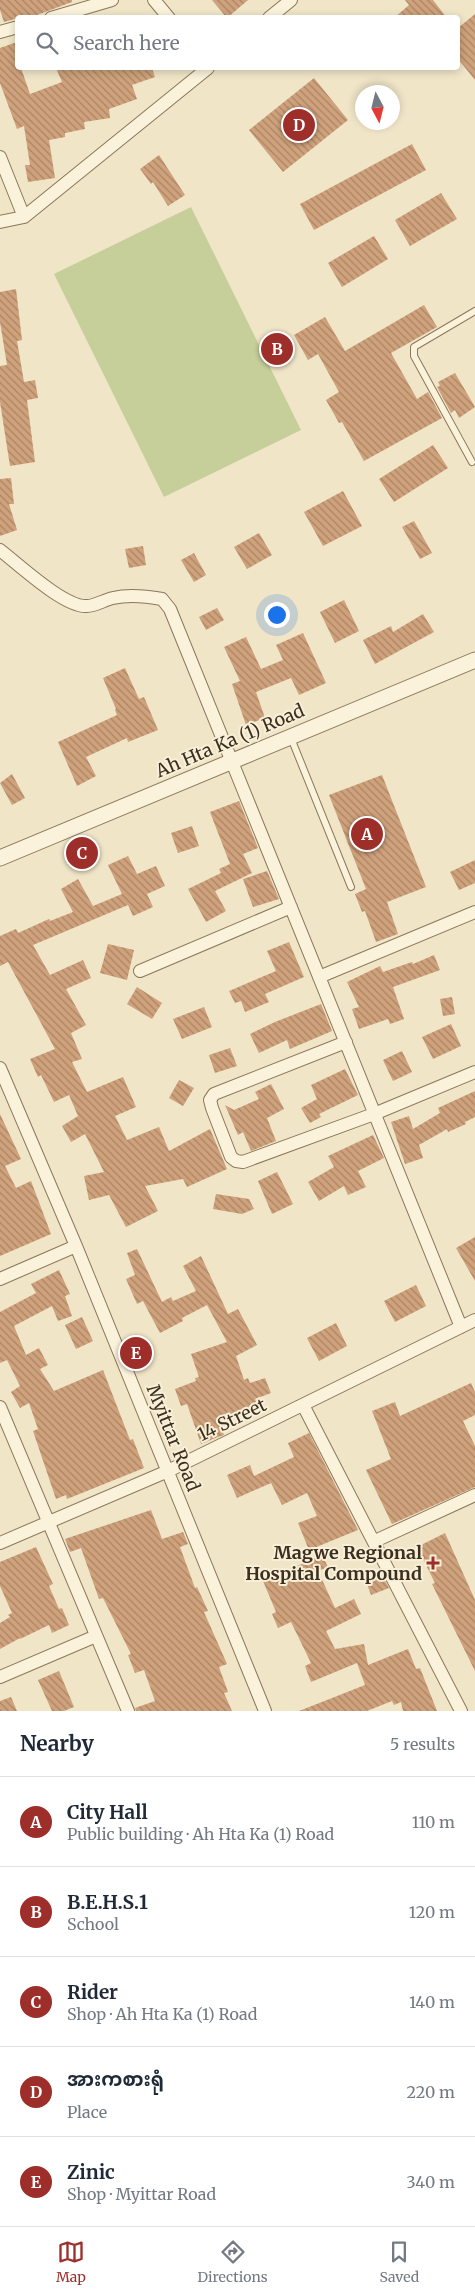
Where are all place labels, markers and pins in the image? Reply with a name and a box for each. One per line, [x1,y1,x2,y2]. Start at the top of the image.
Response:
pin: D [283,106,315,144]
pin: B [261,330,293,368]
pin: A [351,815,383,853]
pin: C [66,834,98,872]
pin: E [120,1334,152,1372]
place label: Magwe Regional Hospital Compound [245,1541,422,1585]
marker: Magwe Regional Hospital Compound [426,1556,440,1570]

